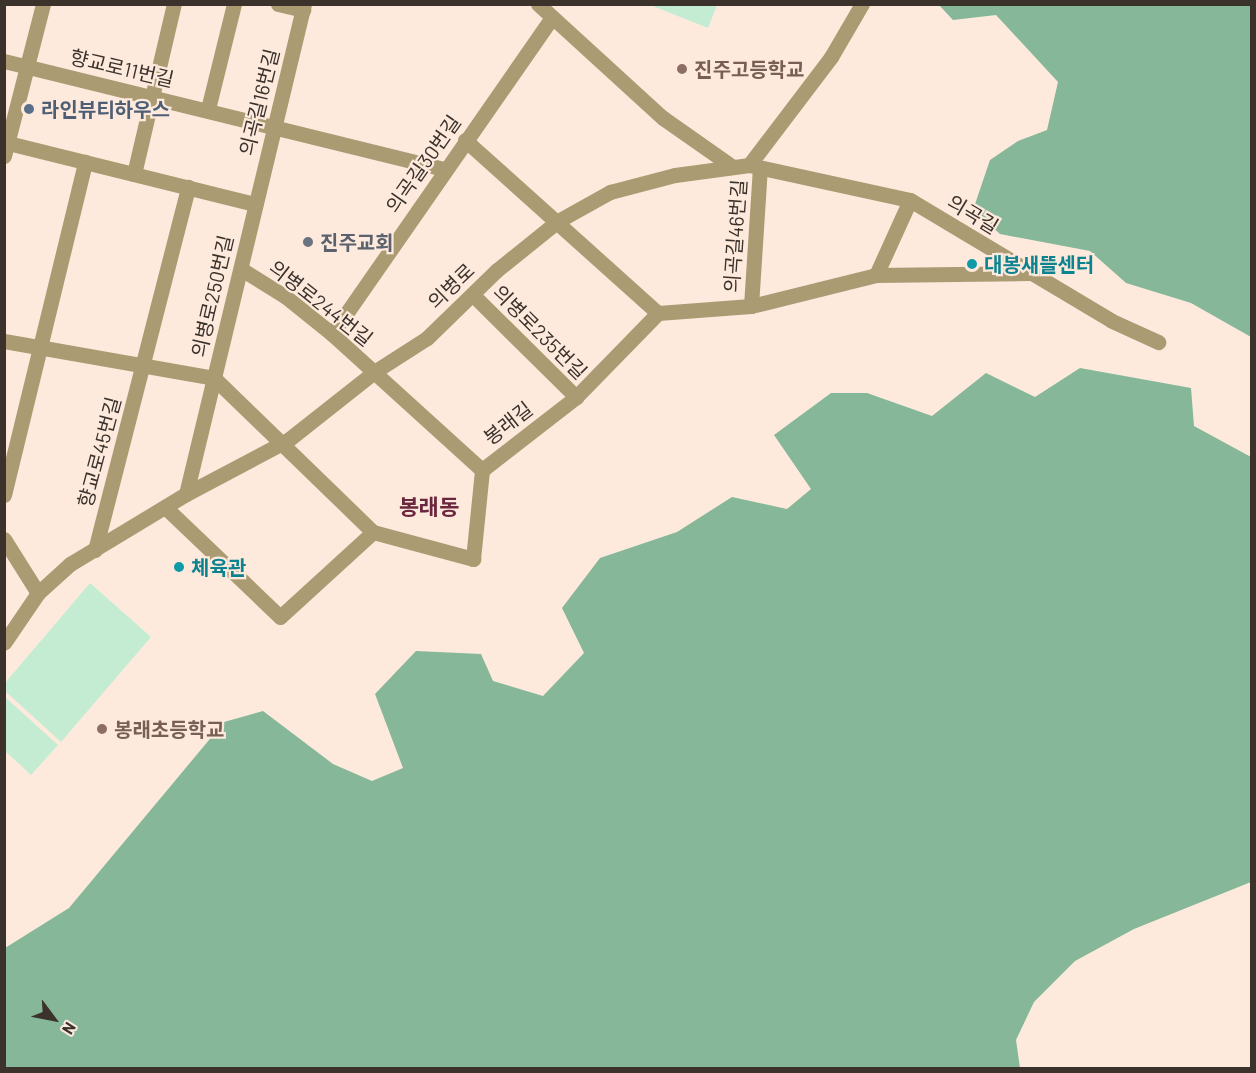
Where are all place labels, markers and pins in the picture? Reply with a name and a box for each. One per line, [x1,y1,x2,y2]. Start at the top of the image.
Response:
place label: 진주고등학교 [694,57,804,81]
marker: 진주고등학교 [675,62,689,76]
place label: 라인뷰티하우스 [41,97,170,121]
marker: 라인뷰티하우스 [22,102,36,116]
place label: 진주교회 [320,230,394,254]
marker: 진주교회 [301,235,315,249]
place label: 대봉새뜰센터 [984,252,1094,276]
marker: 대봉새뜰센터 [965,257,979,271]
place label: 체육관 [191,555,246,579]
marker: 체육관 [172,560,186,574]
place label: 봉래초등학교 [114,717,224,741]
marker: 봉래초등학교 [95,722,109,736]

